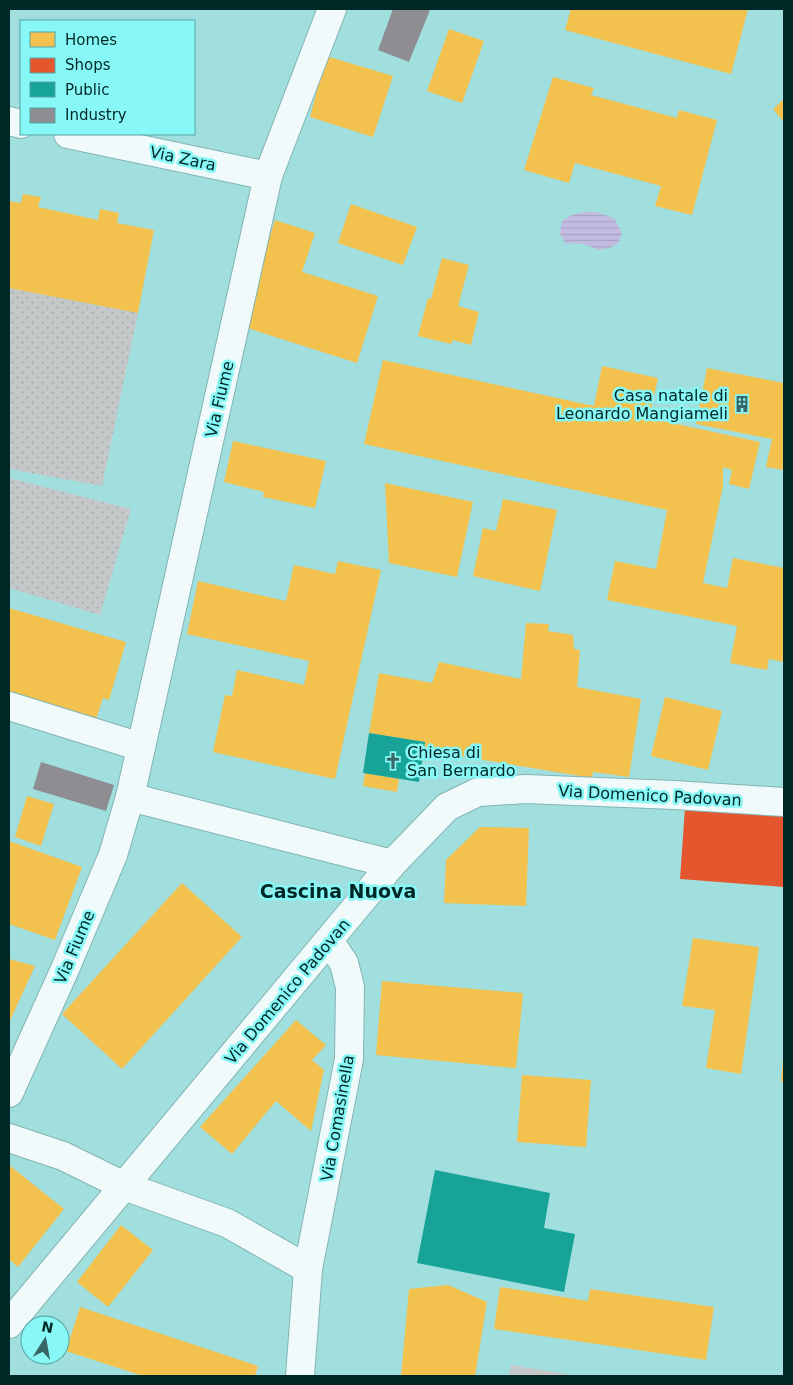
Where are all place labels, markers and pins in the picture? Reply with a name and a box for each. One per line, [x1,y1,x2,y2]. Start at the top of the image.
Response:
place label: Casa natale di Leonardo Mangiameli [556,386,728,423]
building icon: Casa natale di Leonardo Mangiameli [732,394,752,414]
place label: Chiesa di San Bernardo [407,743,516,780]
church icon: Chiesa di San Bernardo [383,751,403,771]

